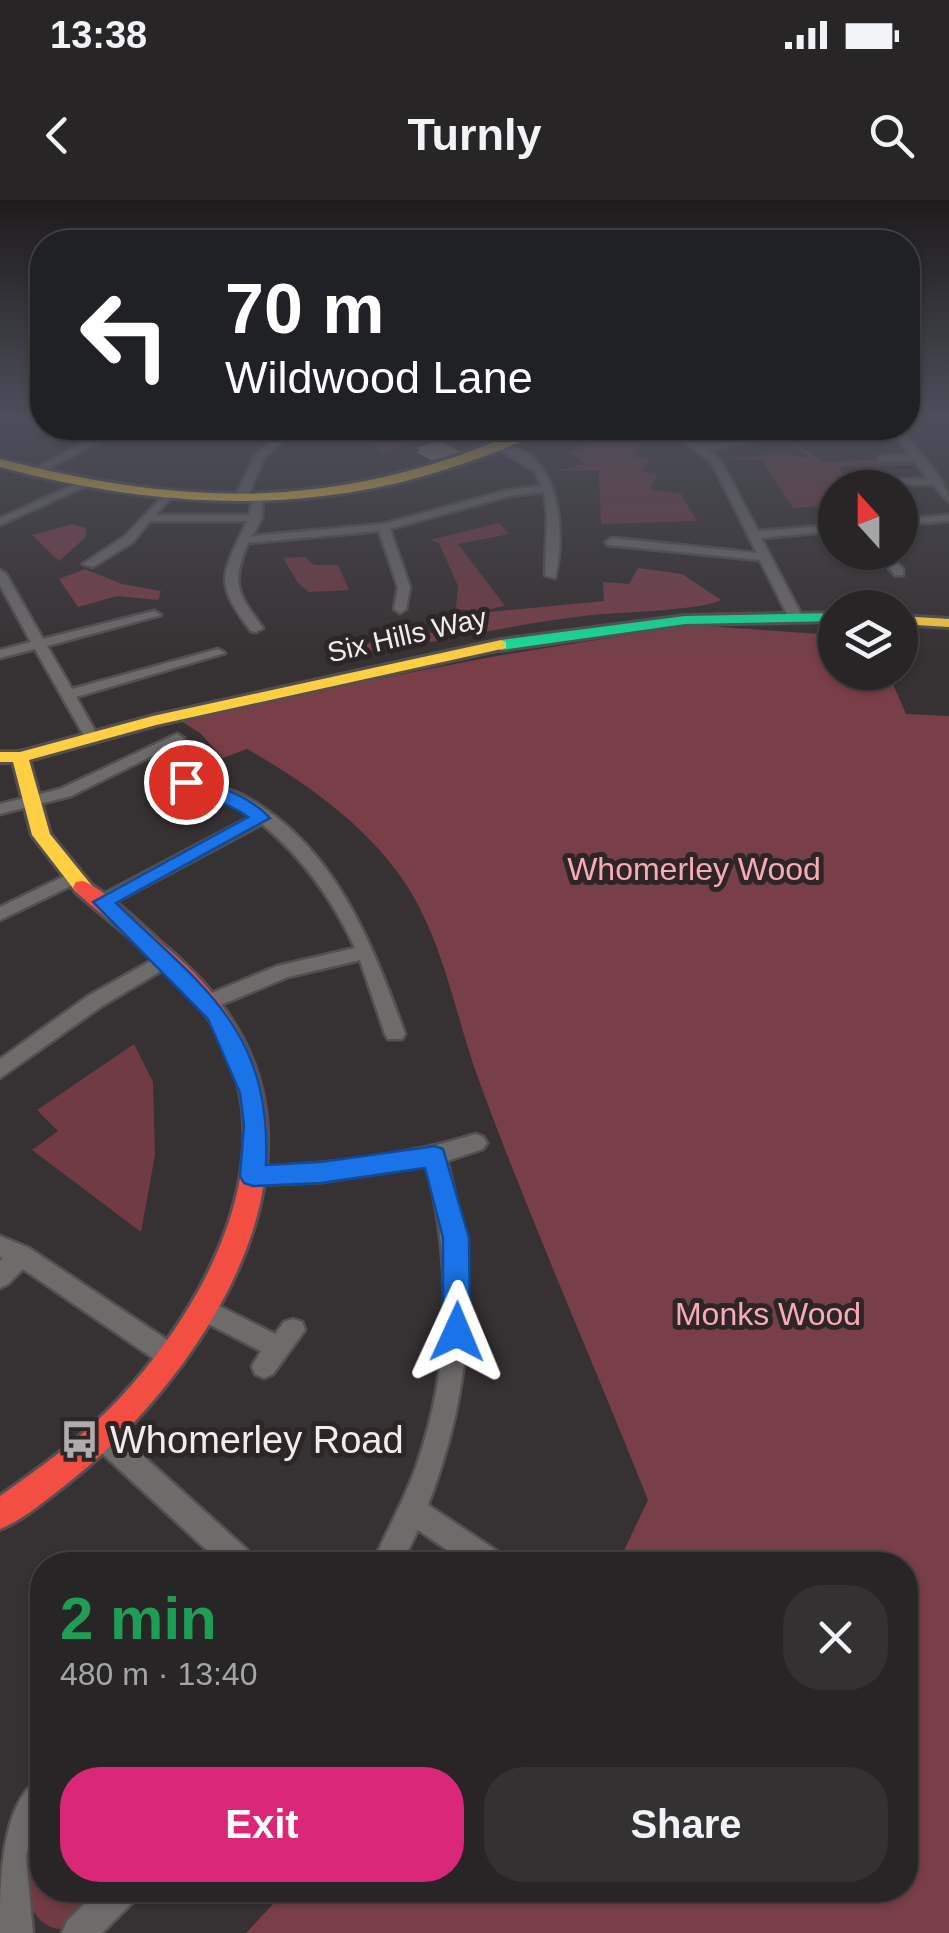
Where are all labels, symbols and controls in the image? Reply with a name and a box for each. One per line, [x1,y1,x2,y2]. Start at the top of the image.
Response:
text: 13:38 [50,14,147,56]
icon: back [30,108,85,163]
icon: search [864,108,919,163]
text: Turnly [407,109,542,160]
icon: left [60,270,190,400]
text: 70 m [225,270,385,348]
text: Wildwood Lane [225,352,533,403]
north arrow [818,470,918,570]
map controls [818,470,918,690]
button: layers [818,590,918,690]
street label: Six Hills Way [324,602,490,668]
pin [144,740,229,825]
icon: arrive [159,755,214,810]
park label: Whomerley Wood [567,851,821,887]
position arrow [405,1280,509,1384]
park label: Monks Wood [675,1296,861,1332]
bus stop icon: Whomerley Road [59,1419,101,1461]
place label: Whomerley Road [110,1419,404,1461]
text: 2 min [60,1585,217,1652]
button: close [783,1585,888,1690]
text: 480 m · 13:40 [60,1656,257,1692]
button: Exit [60,1767,464,1882]
button: Share [484,1767,888,1882]

